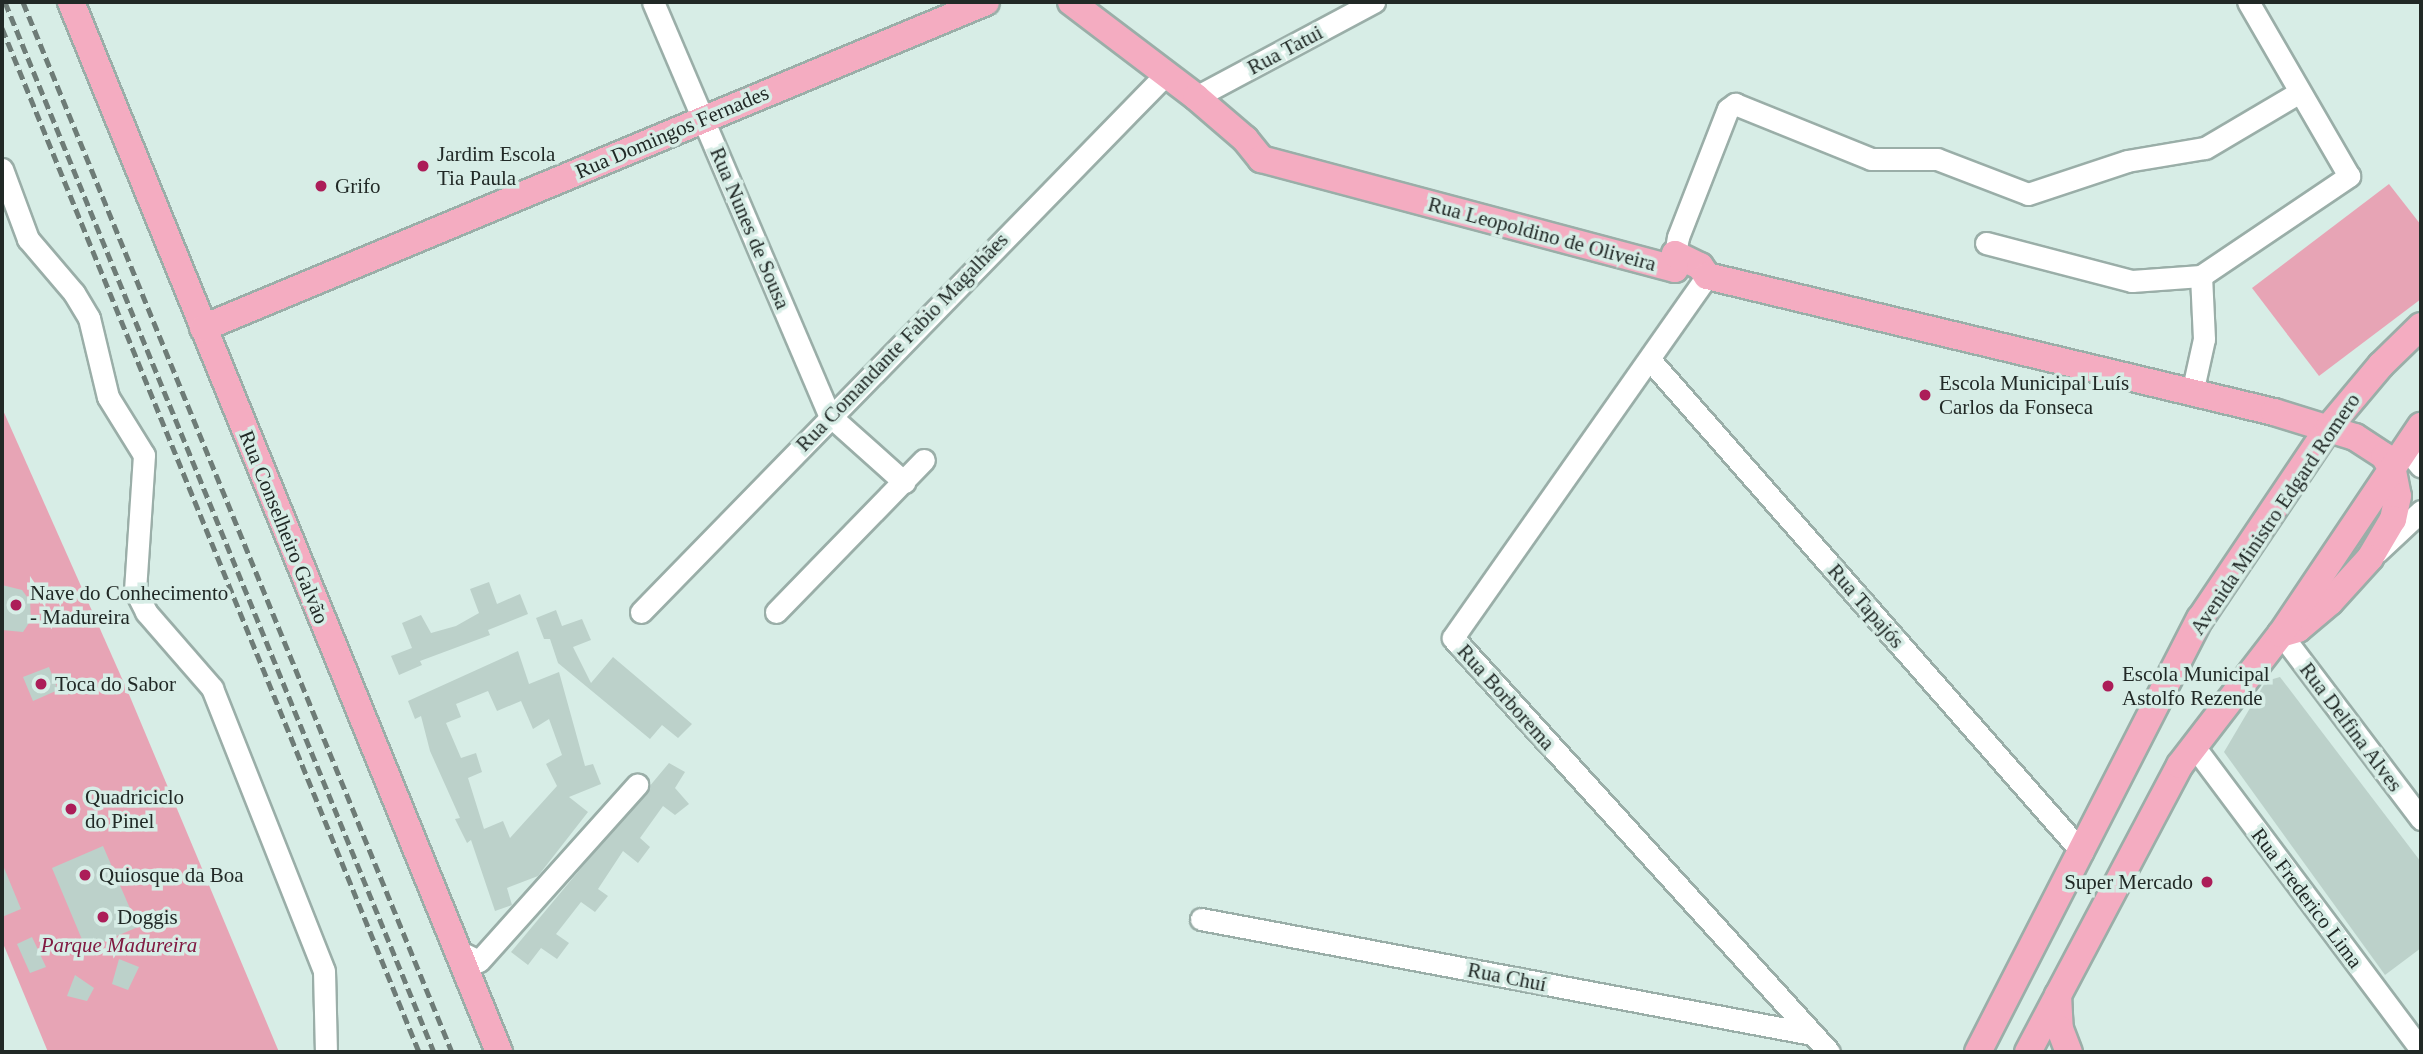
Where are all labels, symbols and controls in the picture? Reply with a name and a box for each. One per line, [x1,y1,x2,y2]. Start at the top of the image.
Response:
street label: Rua Tatui [1243,20,1327,80]
street label: Rua Domingos Fernades [572,80,772,184]
place label: Jardim Escola Tia Paula [437,141,555,191]
street label: Rua Nunes de Sousa [705,143,795,313]
marker: Jardim Escola Tia Paula [415,158,431,174]
place label: Grifo [335,173,380,199]
marker: Grifo [313,178,329,194]
street label: Rua Leopoldino de Oliveira [1425,191,1659,277]
street label: Rua Comandante Fabio Magalhães [791,227,1013,457]
place label: Escola Municipal Luís Carlos da Fonseca [1939,370,2129,420]
marker: Escola Municipal Luís Carlos da Fonseca [1917,387,1933,403]
street label: Avenida Ministro Edgard Romero [2185,388,2365,640]
street label: Rua Conselheiro Galvão [234,427,334,627]
street label: Rua Tapajós [1822,558,1910,654]
place label: Nave do Conhecimento - Madureira [30,580,228,630]
marker: Nave do Conhecimento - Madureira [8,597,24,613]
street label: Rua Borborema [1452,639,1560,755]
street label: Rua Delfina Alves [2294,657,2408,797]
place label: Escola Municipal Astolfo Rezende [2122,661,2270,711]
place label: Toca do Sabor [55,671,176,697]
marker: Toca do Sabor [33,676,49,692]
marker: Escola Municipal Astolfo Rezende [2100,678,2116,694]
place label: Quadriciclo do Pinel [85,784,184,834]
marker: Quadriciclo do Pinel [63,801,79,817]
street label: Rua Frederico Lima [2246,823,2368,973]
place label: Quiosque da Boa [99,862,244,888]
marker: Quiosque da Boa [77,867,93,883]
place label: Super Mercado [2064,869,2193,895]
marker: Super Mercado [2199,874,2215,890]
place label: Doggis [117,904,178,930]
marker: Doggis [95,909,111,925]
park label: Parque Madureira [41,932,197,958]
street label: Rua Chuí [1465,957,1549,997]

